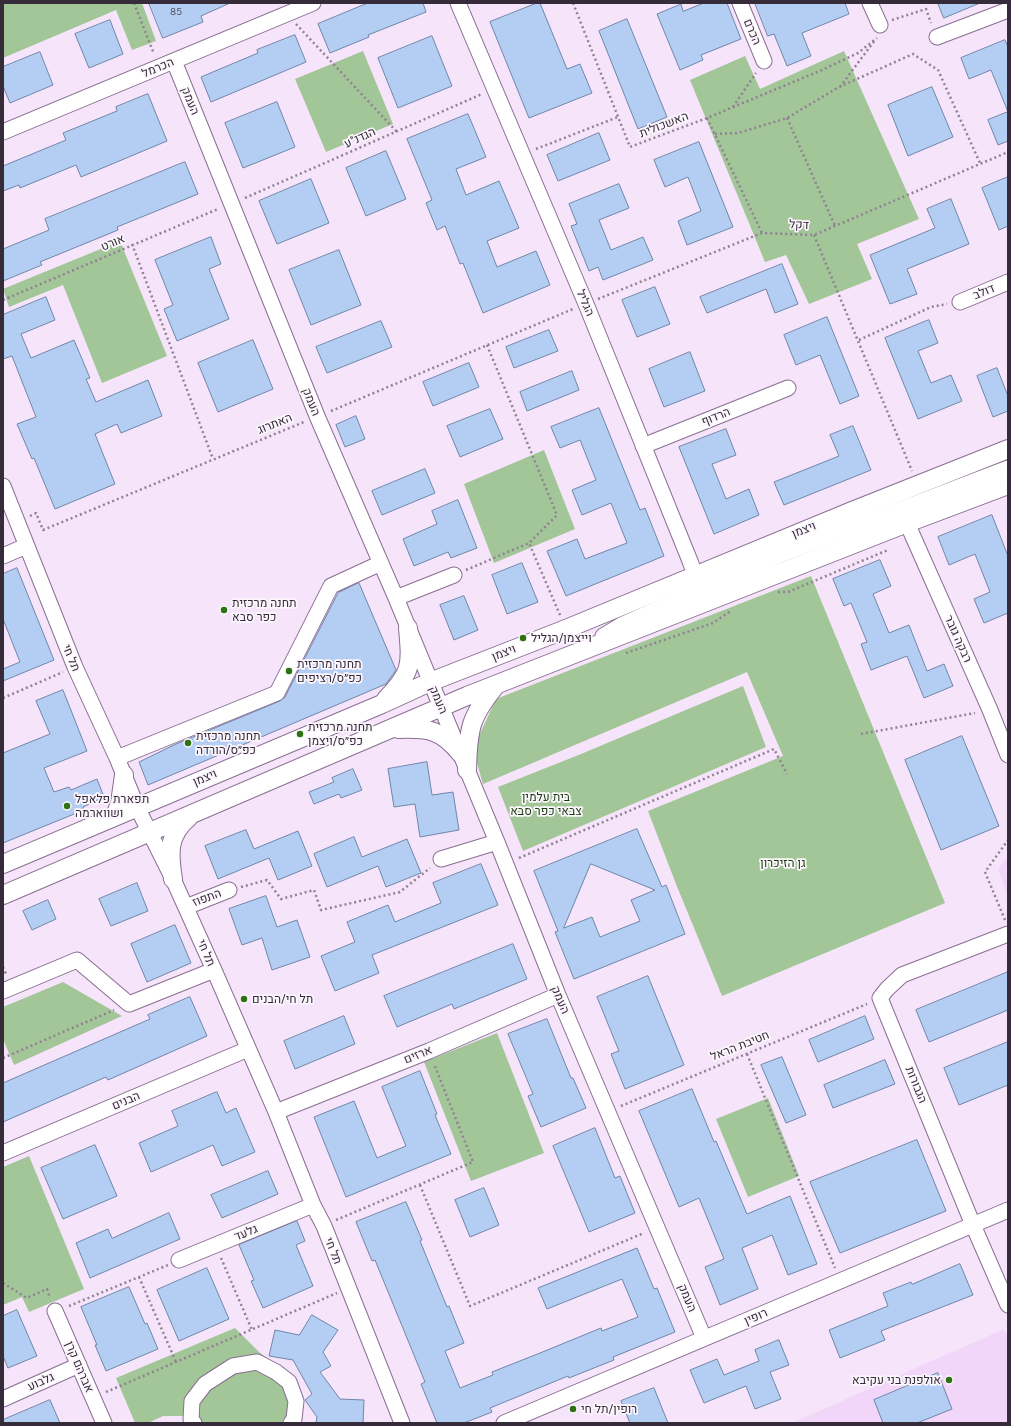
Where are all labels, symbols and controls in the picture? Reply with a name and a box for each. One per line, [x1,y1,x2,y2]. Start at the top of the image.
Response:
house number: 85 [170,6,182,18]
street label: הכרם [740,17,764,47]
street label: הכרמל [140,55,176,81]
street label: העמק [178,85,202,117]
street label: האשכולית [637,109,691,141]
street label: הגדנ"ע [342,125,378,151]
street label: דקל [789,217,809,233]
street label: אורט [99,232,127,254]
street label: דולב [971,281,997,303]
street label: הגליל [573,287,597,319]
street label: העמק [299,386,323,418]
street label: הרדוף [699,405,733,429]
street label: האתרוג [255,411,295,437]
street label: ויצמן [790,519,818,541]
place label: תחנה מרכזית כפר סבא [232,596,296,624]
marker: תחנה מרכזית כפר סבא [219,605,229,615]
street label: רבקה גובר [941,613,975,665]
place label: וייצמן/הגליל [531,631,592,645]
marker: וייצמן/הגליל [518,633,528,643]
street label: ויצמן [490,642,518,664]
street label: תל חי [59,643,83,673]
place label: תחנה מרכזית כפ״ס/רציפים [297,657,362,685]
marker: תחנה מרכזית כפ״ס/רציפים [284,666,294,676]
street label: העמק [426,684,450,716]
place label: תחנה מרכזית כפ״ס/ויצמן [308,720,372,748]
place label: תחנה מרכזית כפ״ס/הורדה [196,729,260,757]
marker: תחנה מרכזית כפ״ס/ויצמן [295,729,305,739]
marker: תחנה מרכזית כפ״ס/הורדה [183,738,193,748]
street label: ויצמן [191,767,219,789]
park label: בית עלמין צבאי כפר סבא [510,790,582,818]
place label: תפארת פלאפל ושווארמה [75,792,149,820]
marker: תפארת פלאפל ושווארמה [62,801,72,811]
park label: גן הזיכרון [760,856,806,870]
street label: התפוז [190,886,224,910]
street label: תל חי [194,937,218,969]
street label: העמק [548,984,572,1016]
place label: תל חי/הבנים [252,992,313,1006]
marker: תל חי/הבנים [239,994,249,1004]
street label: חטיבת הראל [709,1028,771,1064]
street label: ארזים [402,1043,434,1067]
street label: הגבורות [902,1064,930,1106]
street label: הבנים [110,1089,142,1113]
street label: גלעד [232,1222,260,1244]
street label: תל חי [321,1236,345,1266]
street label: העמק [675,1282,699,1314]
street label: רופין [742,1306,770,1328]
street label: אברהם קרן [62,1339,96,1395]
street label: גלבוע [25,1370,57,1394]
place label: אולפנת בני עקיבא [852,1373,941,1387]
marker: אולפנת בני עקיבא [944,1375,954,1385]
place label: רופין/תל חי [581,1402,637,1416]
marker: רופין/תל חי [568,1404,578,1414]

